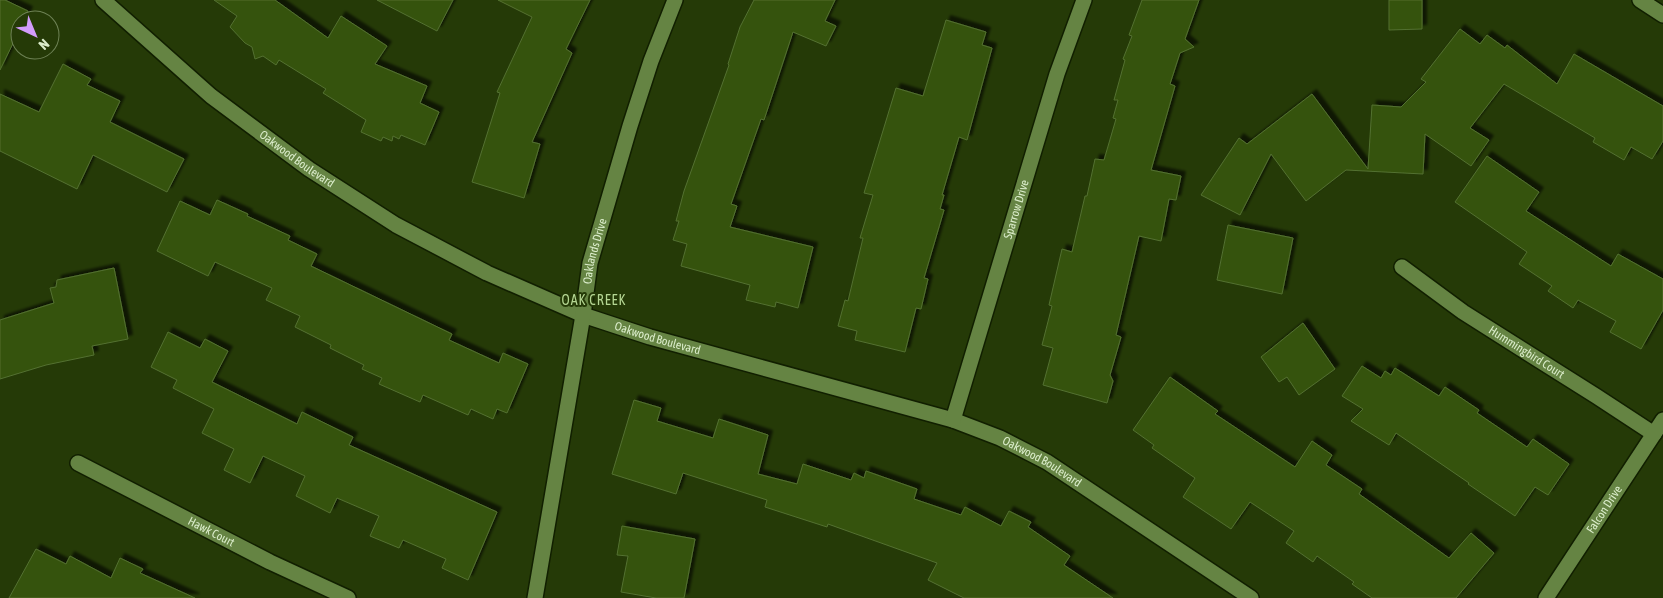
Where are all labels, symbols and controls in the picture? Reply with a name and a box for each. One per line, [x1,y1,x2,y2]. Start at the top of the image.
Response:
north arrow [10,10,60,60]
text: N [36,36,53,53]
street label: Oakwood Boulevard [257,127,337,190]
street label: Sparrow Drive [1001,178,1032,241]
street label: Oaklands Drive [580,217,610,285]
district label: OAK CREEK [562,292,626,308]
street label: Oakwood Boulevard [613,319,702,357]
street label: Hummingbird Court [1486,323,1568,382]
street label: Oakwood Boulevard [1000,433,1084,490]
street label: Falcon Drive [1583,483,1625,536]
street label: Hawk Court [186,514,237,550]

